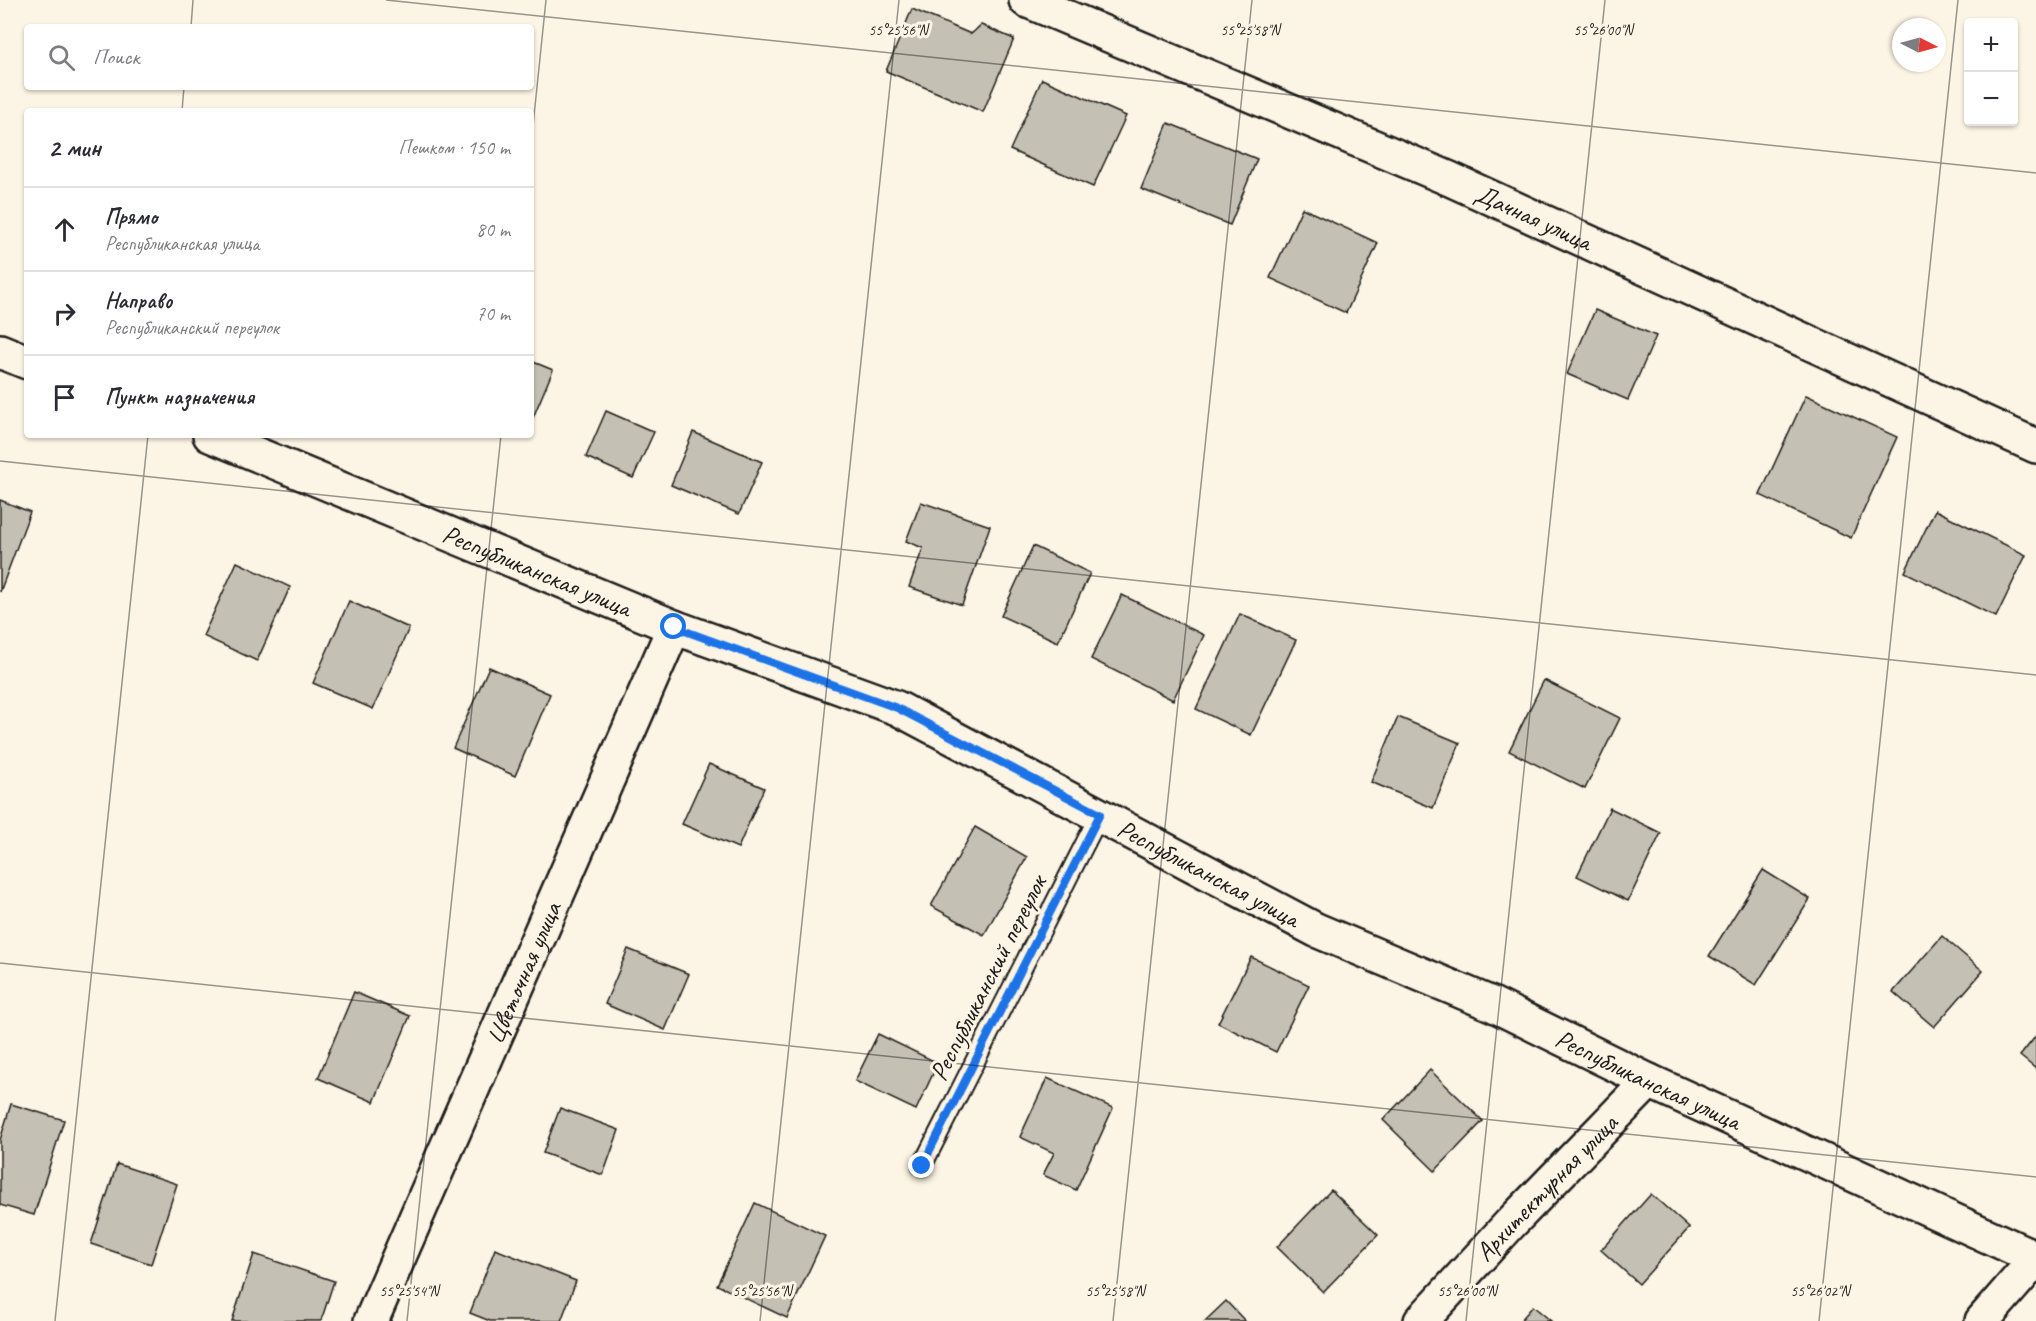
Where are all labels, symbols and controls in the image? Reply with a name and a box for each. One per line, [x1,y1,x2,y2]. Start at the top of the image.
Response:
north arrow [1892,18,1946,72]
map controls [1964,18,2018,126]
button: + [1964,18,2018,72]
text: 55°25'56"N [868,21,931,40]
text: 55°25'58"N [1220,21,1283,40]
text: 55°26'00"N [1573,21,1636,40]
search box [24,24,534,90]
icon: search [45,41,78,74]
text: Поиск [93,43,139,71]
button: − [1964,72,2018,126]
text: 2 мин [48,131,101,164]
text: Пешком · 150 m [398,135,510,160]
street label: Дачная улица [1470,176,1599,259]
text: Прямо [105,203,157,231]
icon: ahead [48,213,81,246]
text: 80 m [476,217,510,242]
text: Республиканская улица [105,231,259,256]
text: Направо [105,287,172,315]
icon: right [48,297,81,330]
text: 70 m [476,301,510,326]
text: Республиканский переулок [105,315,279,340]
icon: arrive [48,381,81,414]
text: Пункт назначения [105,383,254,411]
street label: Республиканская улица [438,517,638,625]
route start [660,613,686,639]
street label: Республиканская улица [1112,811,1307,936]
street label: Республиканский переулок [922,868,1055,1086]
street label: Цветочная улица [478,895,569,1049]
street label: Республиканская улица [1550,1021,1748,1138]
street label: Архитектурная улица [1468,1106,1625,1268]
route end [908,1152,934,1178]
text: 55°25'54"N [379,1282,442,1301]
text: 55°25'56"N [732,1282,795,1301]
text: 55°25'58"N [1085,1282,1148,1301]
text: 55°26'00"N [1437,1282,1500,1301]
text: 55°26'02"N [1790,1282,1853,1301]

